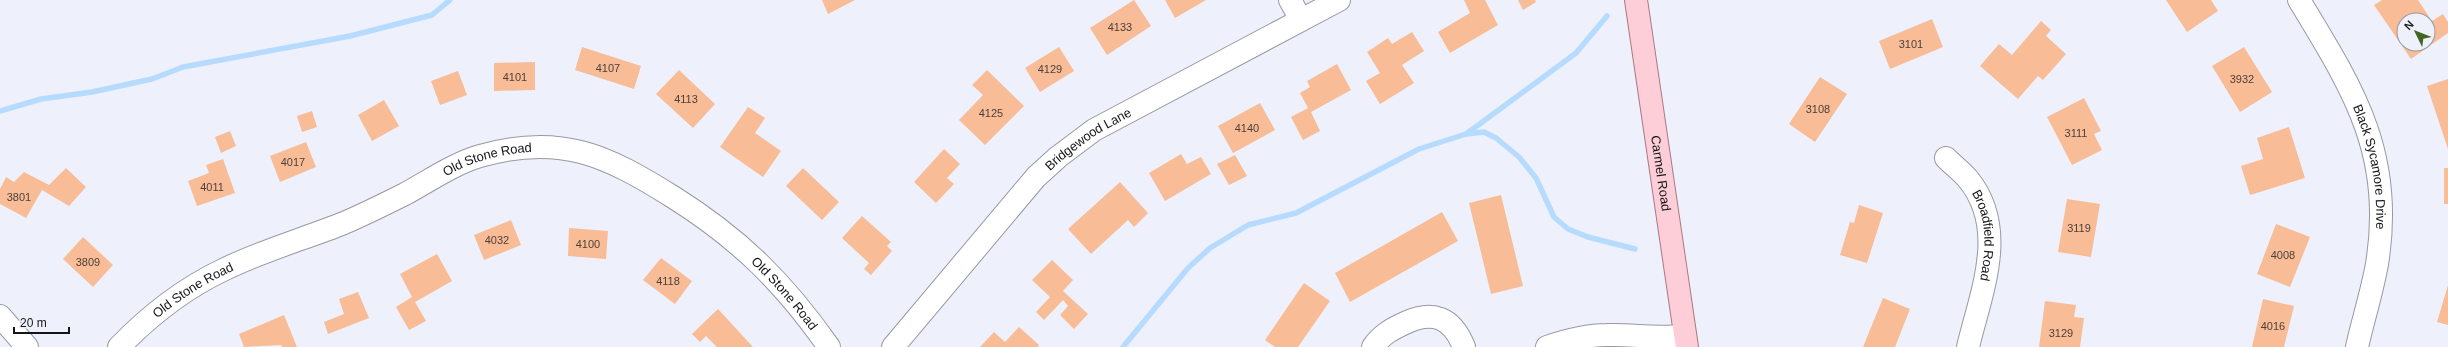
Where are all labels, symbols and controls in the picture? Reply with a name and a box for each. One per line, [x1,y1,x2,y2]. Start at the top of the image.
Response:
north arrow [2396,12,2436,52]
text: N [2402,18,2416,32]
house number: 4133 [1108,21,1132,33]
house number: 3101 [1899,38,1923,50]
house number: 4107 [596,62,620,74]
house number: 4129 [1038,63,1062,75]
house number: 4101 [503,71,527,83]
house number: 3932 [2230,73,2254,85]
house number: 4113 [674,93,698,105]
street label: Black Sycamore Drive [2350,102,2388,230]
house number: 3108 [1806,103,1830,115]
street label: Bridgewood Lane [1042,105,1134,173]
house number: 4125 [979,107,1003,119]
house number: 4140 [1235,122,1259,134]
house number: 3111 [2065,127,2087,139]
street label: Carmel Road [1648,134,1674,212]
street label: Old Stone Road [440,140,532,179]
house number: 4017 [281,156,305,168]
house number: 4011 [200,181,224,193]
street label: Broadfield Road [1969,187,1996,282]
house number: 3801 [7,191,31,203]
house number: 3119 [2067,222,2091,234]
house number: 4032 [485,234,509,246]
house number: 4100 [576,238,600,250]
house number: 4008 [2271,249,2295,261]
street label: Old Stone Road [748,254,821,333]
house number: 3809 [76,256,100,268]
street label: Old Stone Road [150,259,236,321]
house number: 4118 [656,275,680,287]
scale bar [14,309,69,335]
text: 20 m [20,316,47,330]
house number: 4016 [2261,320,2285,332]
house number: 3129 [2049,327,2073,339]

